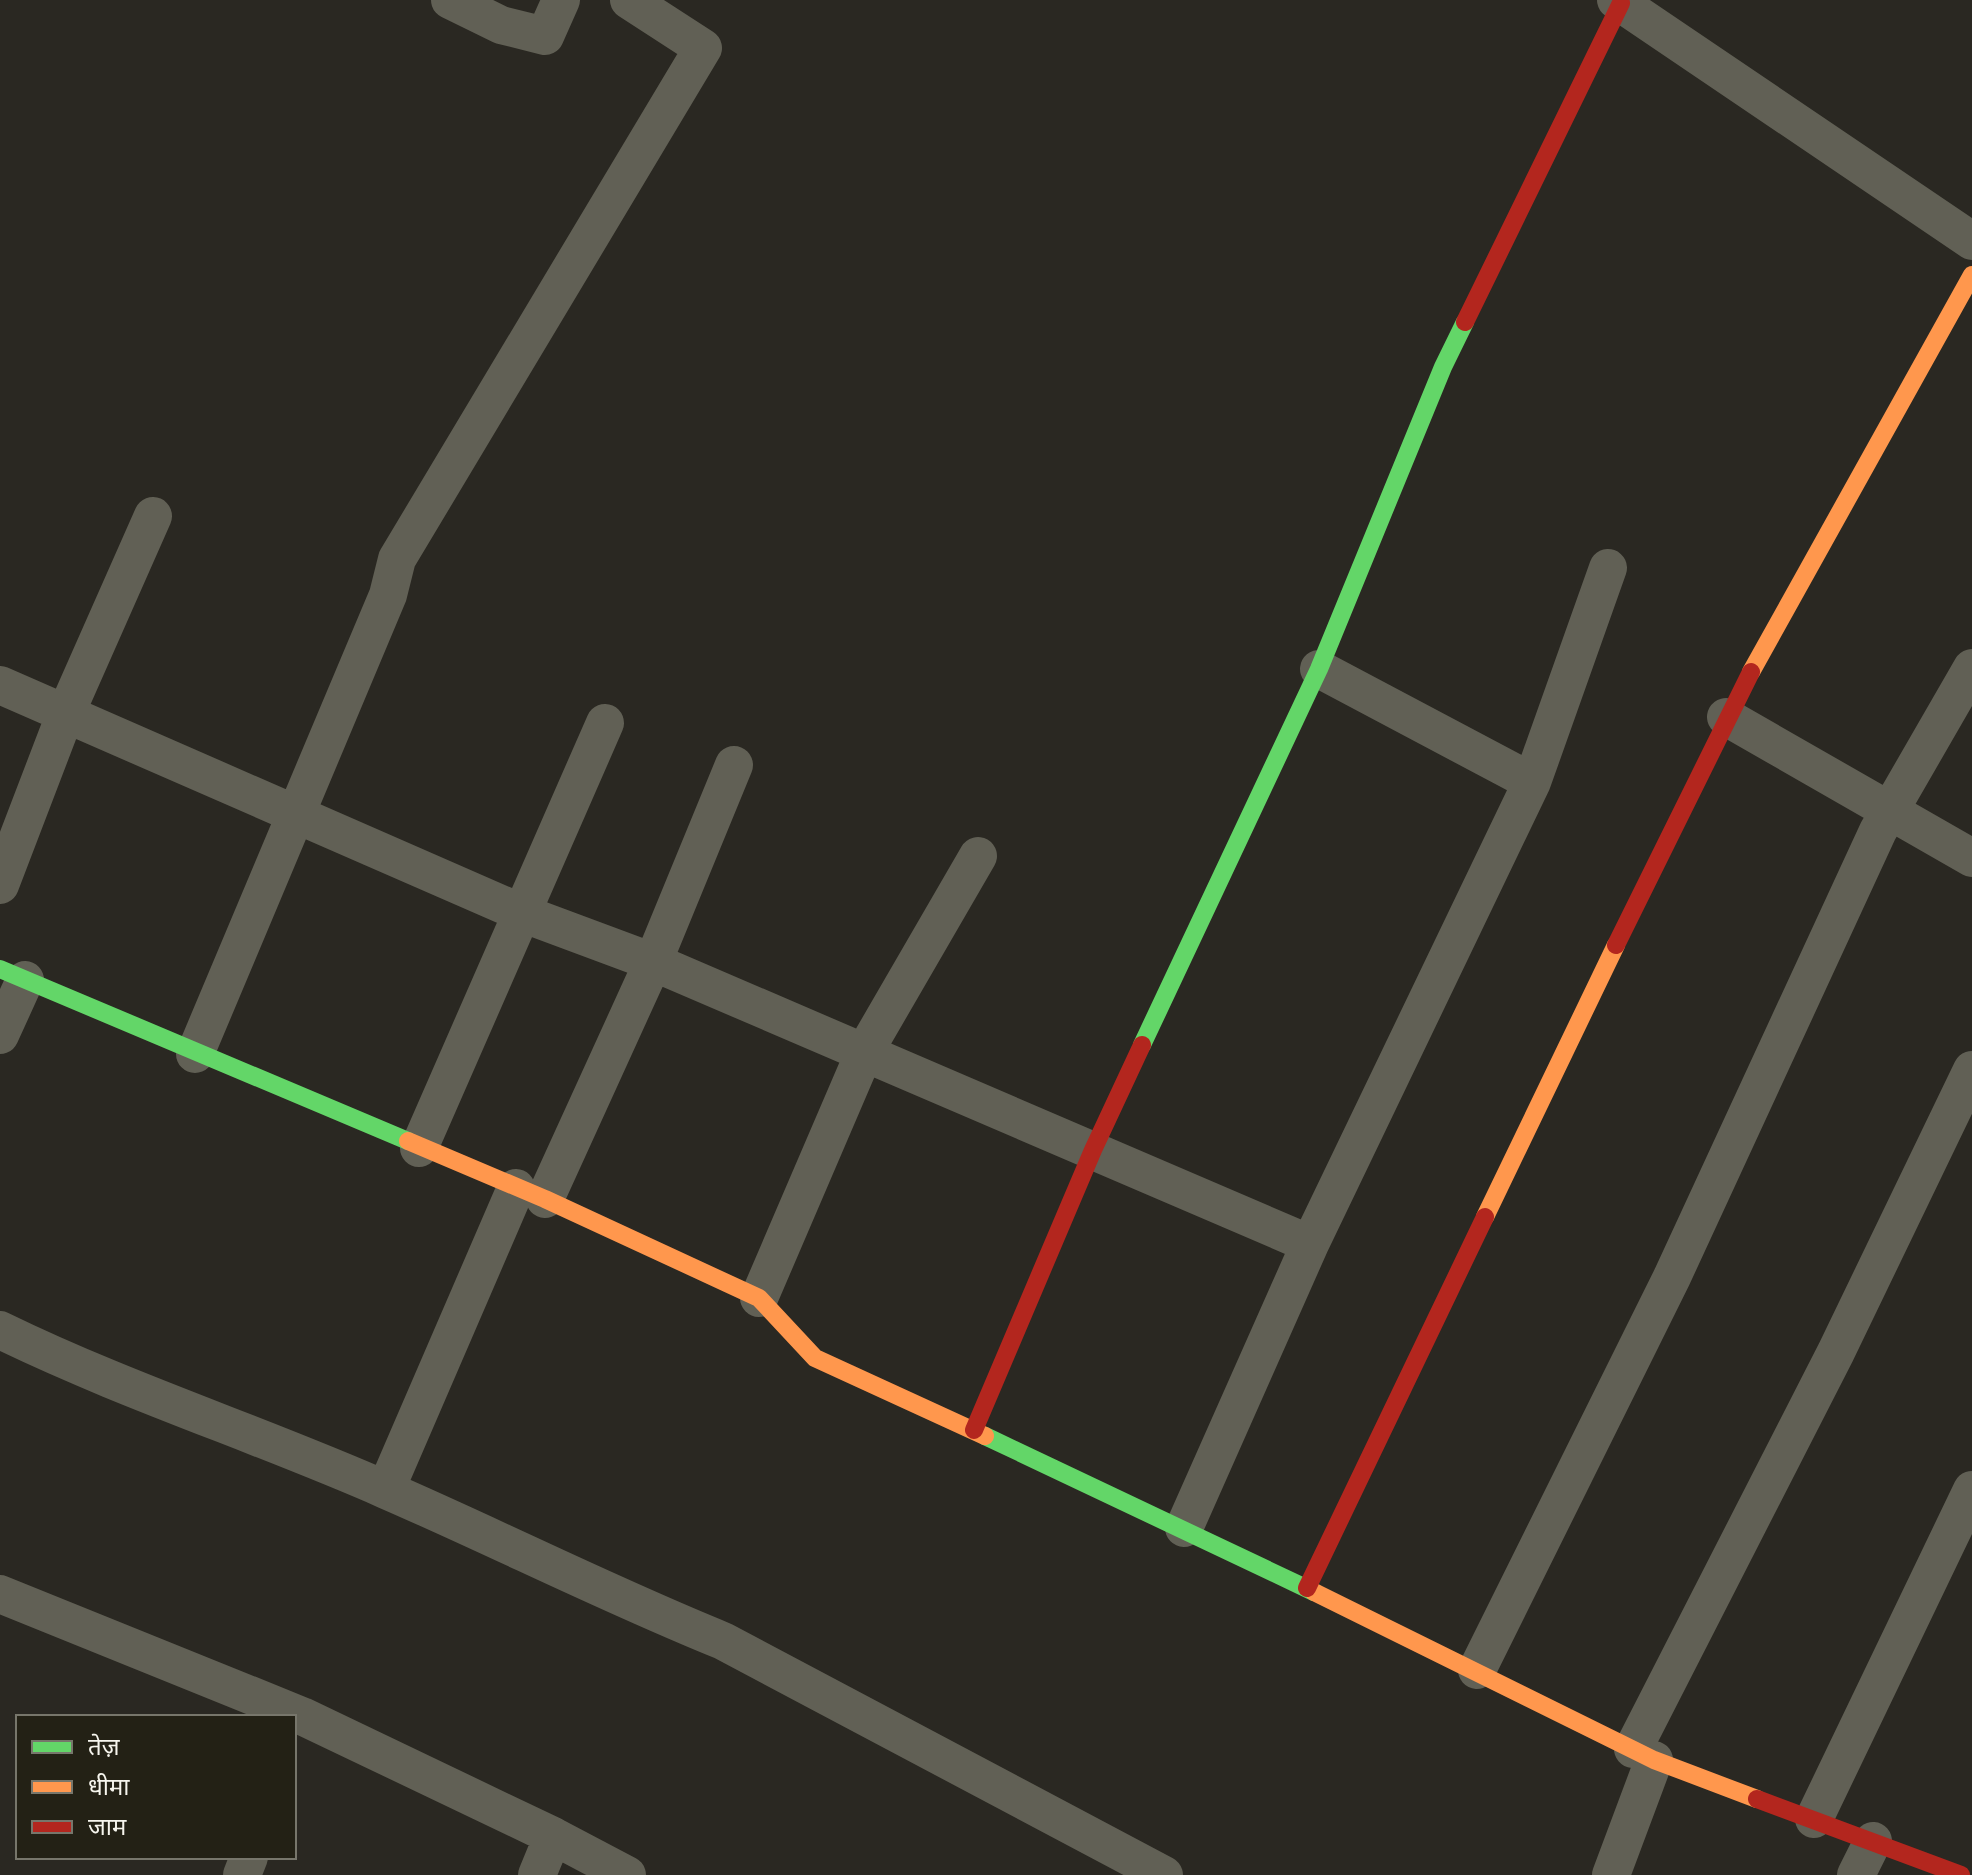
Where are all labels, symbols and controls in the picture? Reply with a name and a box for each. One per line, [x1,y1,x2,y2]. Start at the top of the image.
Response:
legend [16,1715,296,1859]
text: तेज़ [88,1731,121,1761]
text: धीमा [88,1771,130,1801]
text: जाम [88,1811,127,1841]

